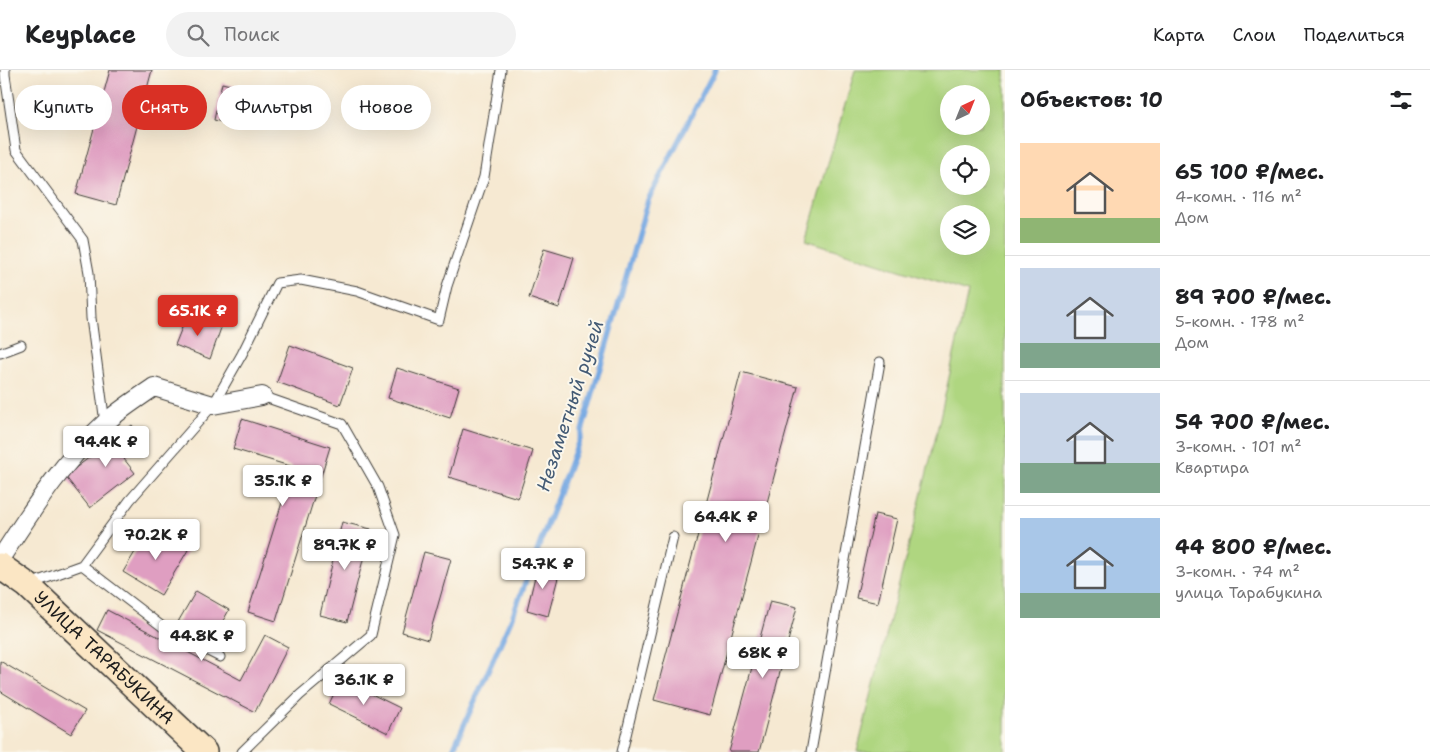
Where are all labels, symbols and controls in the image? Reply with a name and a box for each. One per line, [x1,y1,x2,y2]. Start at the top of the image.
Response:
search box [166,12,516,57]
text: Keyplace [25,19,136,51]
icon: search [184,21,212,49]
text: Поиск [224,22,280,47]
text: Карта [1153,23,1204,47]
text: Слои [1232,23,1276,47]
text: Поделиться [1304,23,1405,47]
chip: Купить [15,85,112,130]
chip: Снять [122,85,207,130]
chip: Фильтры [217,85,331,130]
chip: Новое [341,85,431,130]
north arrow [940,85,990,135]
map controls [940,85,990,255]
text: Объектов: 10 [1020,86,1163,114]
icon: filters [1387,86,1415,114]
button: locate [940,145,990,195]
text: 65 100 ₽/мес. [1175,158,1324,186]
icon: home [1060,163,1120,223]
text: 4-комн. · 116 m² [1175,186,1302,207]
button: layers [940,205,990,255]
text: Дом [1175,207,1209,228]
text: 89 700 ₽/мес. [1175,283,1331,311]
icon: home [1060,288,1120,348]
pin: 65.1K ₽ [152,294,244,337]
text: 65.1K ₽ [169,300,227,321]
text: 5-комн. · 178 m² [1175,311,1305,332]
water label: Незаметный ручей [530,317,610,495]
text: Дом [1175,332,1209,353]
text: 54 700 ₽/мес. [1175,408,1330,436]
icon: home [1060,413,1120,473]
pin: 94.4K ₽ [60,426,152,468]
text: 94.4K ₽ [74,431,138,452]
text: 3-комн. · 101 m² [1175,436,1302,457]
text: Квартира [1175,457,1249,478]
pin: 35.1K ₽ [237,464,329,507]
text: 35.1K ₽ [254,470,312,491]
pin: 64.4K ₽ [680,500,772,543]
text: 64.4K ₽ [694,506,758,527]
pin: 70.2K ₽ [110,518,202,561]
text: 70.2K ₽ [124,524,188,545]
pin: 89.7K ₽ [299,528,391,571]
text: 44 800 ₽/мес. [1175,533,1332,561]
text: 89.7K ₽ [313,534,377,555]
icon: home [1060,538,1120,598]
pin: 54.7K ₽ [497,548,589,590]
text: 54.7K ₽ [512,553,574,574]
text: 3-комн. · 74 m² [1175,561,1300,582]
text: улица Тарабукина [1175,582,1322,603]
street label: УЛИЦА ТАРАБУКИНА [29,586,180,730]
pin: 44.8K ₽ [156,620,248,662]
text: 44.8K ₽ [170,625,234,646]
pin: 68K ₽ [728,636,798,679]
text: 68K ₽ [738,642,788,663]
pin: 36.1K ₽ [318,664,410,706]
text: 36.1K ₽ [334,669,394,690]

